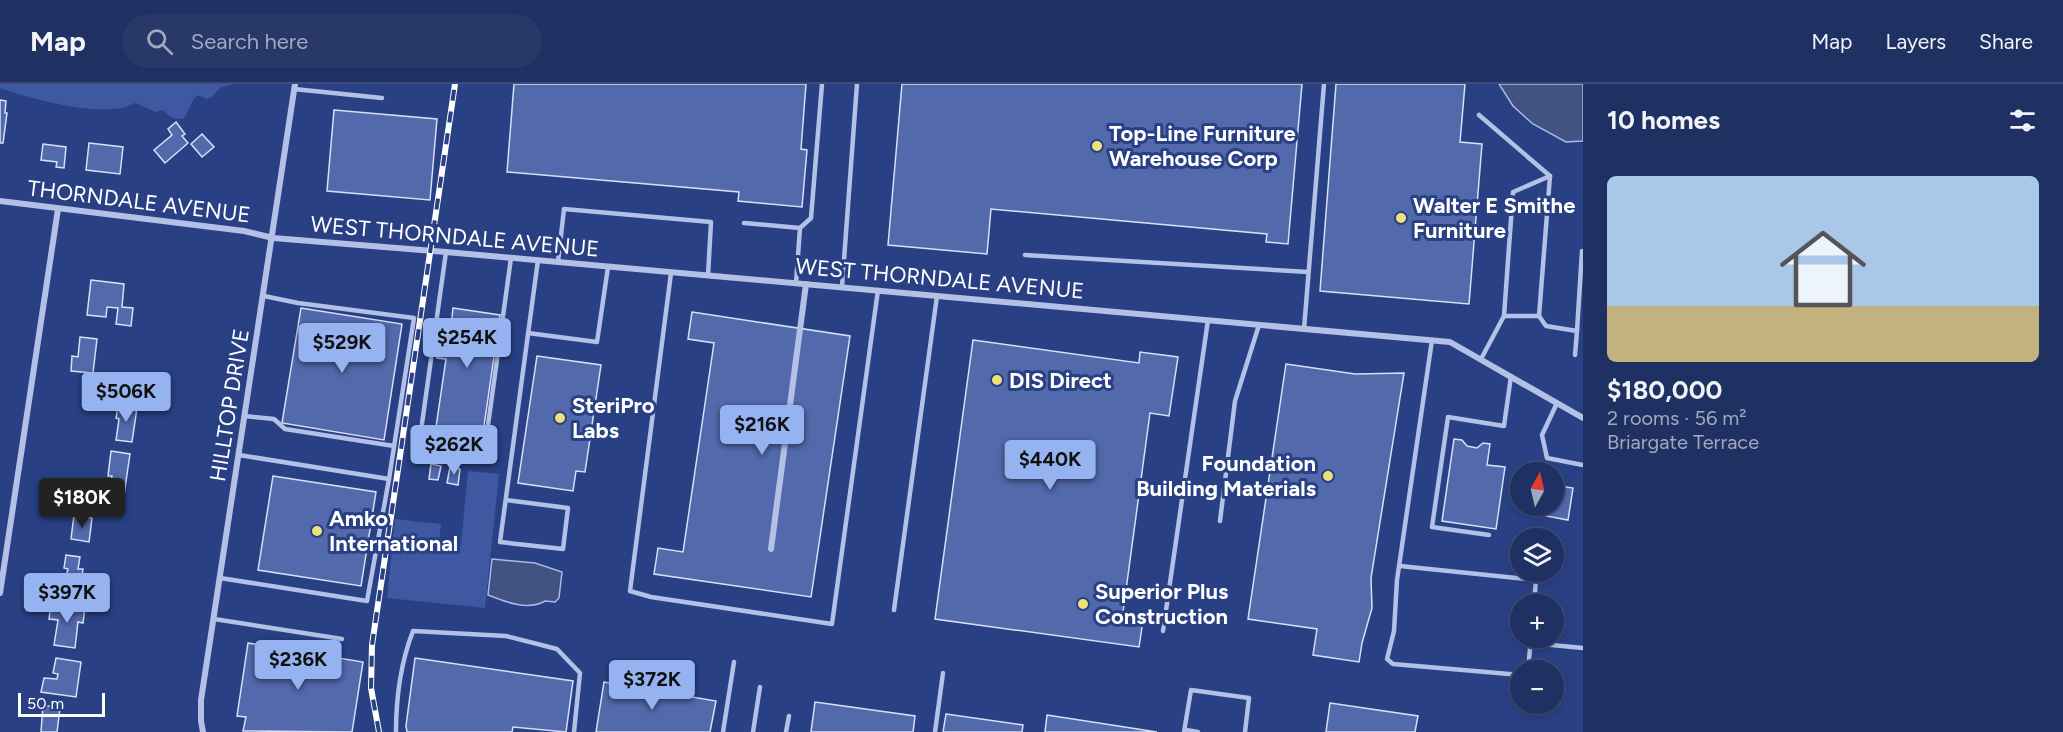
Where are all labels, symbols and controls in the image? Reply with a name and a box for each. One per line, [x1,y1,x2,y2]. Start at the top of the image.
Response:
search box [122,14,542,68]
text: Map [30,24,86,58]
icon: search [143,25,176,58]
text: Search here [191,28,308,55]
text: Map [1812,29,1852,54]
text: Layers [1885,29,1946,54]
text: Share [1979,29,2033,54]
text: 10 homes [1607,104,1720,136]
icon: filters [2006,104,2039,137]
place label: Top-Line Furniture Warehouse Corp [1109,120,1296,172]
marker: Top-Line Furniture Warehouse Corp [1090,139,1104,153]
street label: THORNDALE AVENUE [26,174,252,229]
place label: Walter E Smithe Furniture [1413,192,1575,244]
street label: WEST THORNDALE AVENUE [310,210,600,263]
marker: Walter E Smithe Furniture [1394,211,1408,225]
icon: home [1769,215,1877,323]
street label: WEST THORNDALE AVENUE [795,252,1085,305]
pin: $254K [425,318,509,369]
pin: $529K [300,323,384,374]
text: $254K [437,325,497,349]
street label: HILLTOP DRIVE [204,327,255,483]
text: $529K [312,330,372,354]
place label: DIS Direct [1009,367,1112,394]
pin: $506K [84,372,168,423]
marker: DIS Direct [990,373,1004,387]
text: $180,000 [1607,374,1722,406]
text: $506K [96,379,156,403]
place label: SteriPro Labs [572,392,655,444]
pin: $216K [720,405,804,456]
text: 2 rooms · 56 m² [1607,406,1746,430]
marker: SteriPro Labs [553,411,567,425]
text: $216K [734,412,790,436]
pin: $262K [412,425,496,476]
text: Briargate Terrace [1607,430,1759,454]
text: $262K [424,432,484,456]
pin: $440K [1008,440,1092,491]
text: $440K [1019,447,1081,471]
place label: Foundation Building Materials [1136,450,1316,502]
north arrow [1510,462,1564,516]
map controls [1510,462,1564,714]
marker: Foundation Building Materials [1321,469,1335,483]
pin: $180K [40,478,124,529]
text: $180K [53,485,111,509]
place label: Amko International [329,505,458,557]
marker: Amko International [310,524,324,538]
button: layers [1510,528,1564,582]
pin: $397K [25,573,109,624]
place label: Superior Plus Construction [1095,578,1228,630]
text: $397K [38,580,96,604]
button: + [1510,594,1564,648]
marker: Superior Plus Construction [1076,597,1090,611]
pin: $236K [256,640,340,691]
text: $236K [269,647,327,671]
pin: $372K [610,660,694,711]
button: − [1510,660,1564,714]
text: $372K [623,667,681,691]
scale bar [18,690,105,718]
text: 50 m [27,694,64,713]

